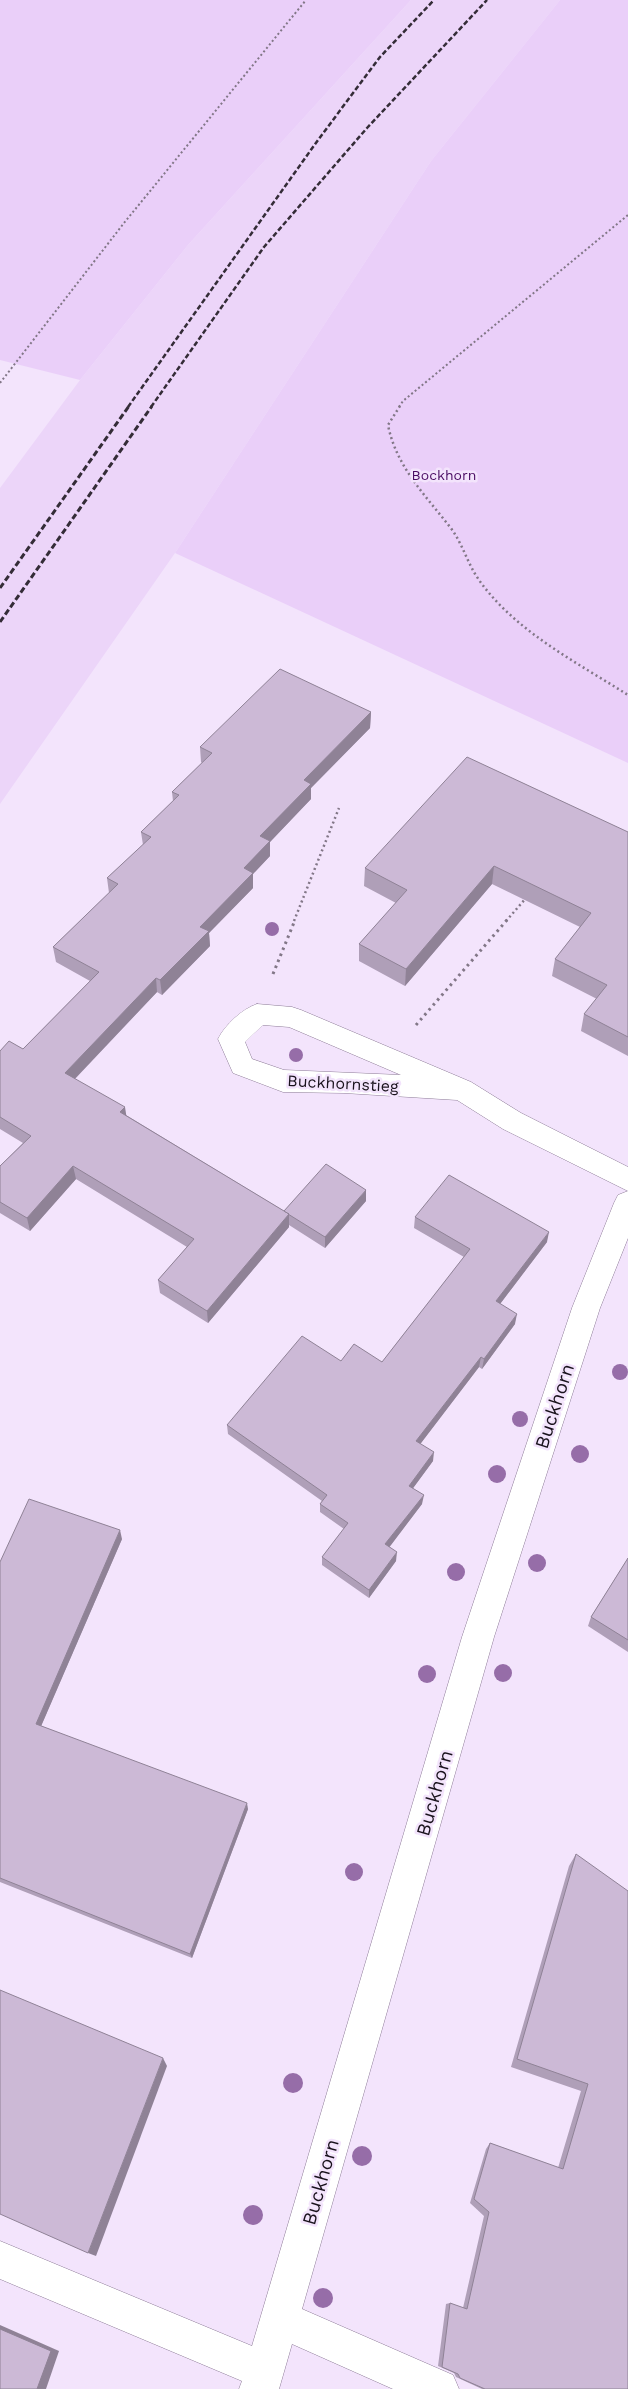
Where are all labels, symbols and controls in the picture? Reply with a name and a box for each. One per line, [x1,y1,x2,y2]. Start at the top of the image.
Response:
park label: Bockhorn [412,467,476,483]
street label: Buckhornstieg [287,1071,400,1096]
street label: Buckhorn [530,1361,579,1452]
street label: Buckhorn [411,1748,458,1839]
street label: Buckhorn [297,2137,344,2228]

